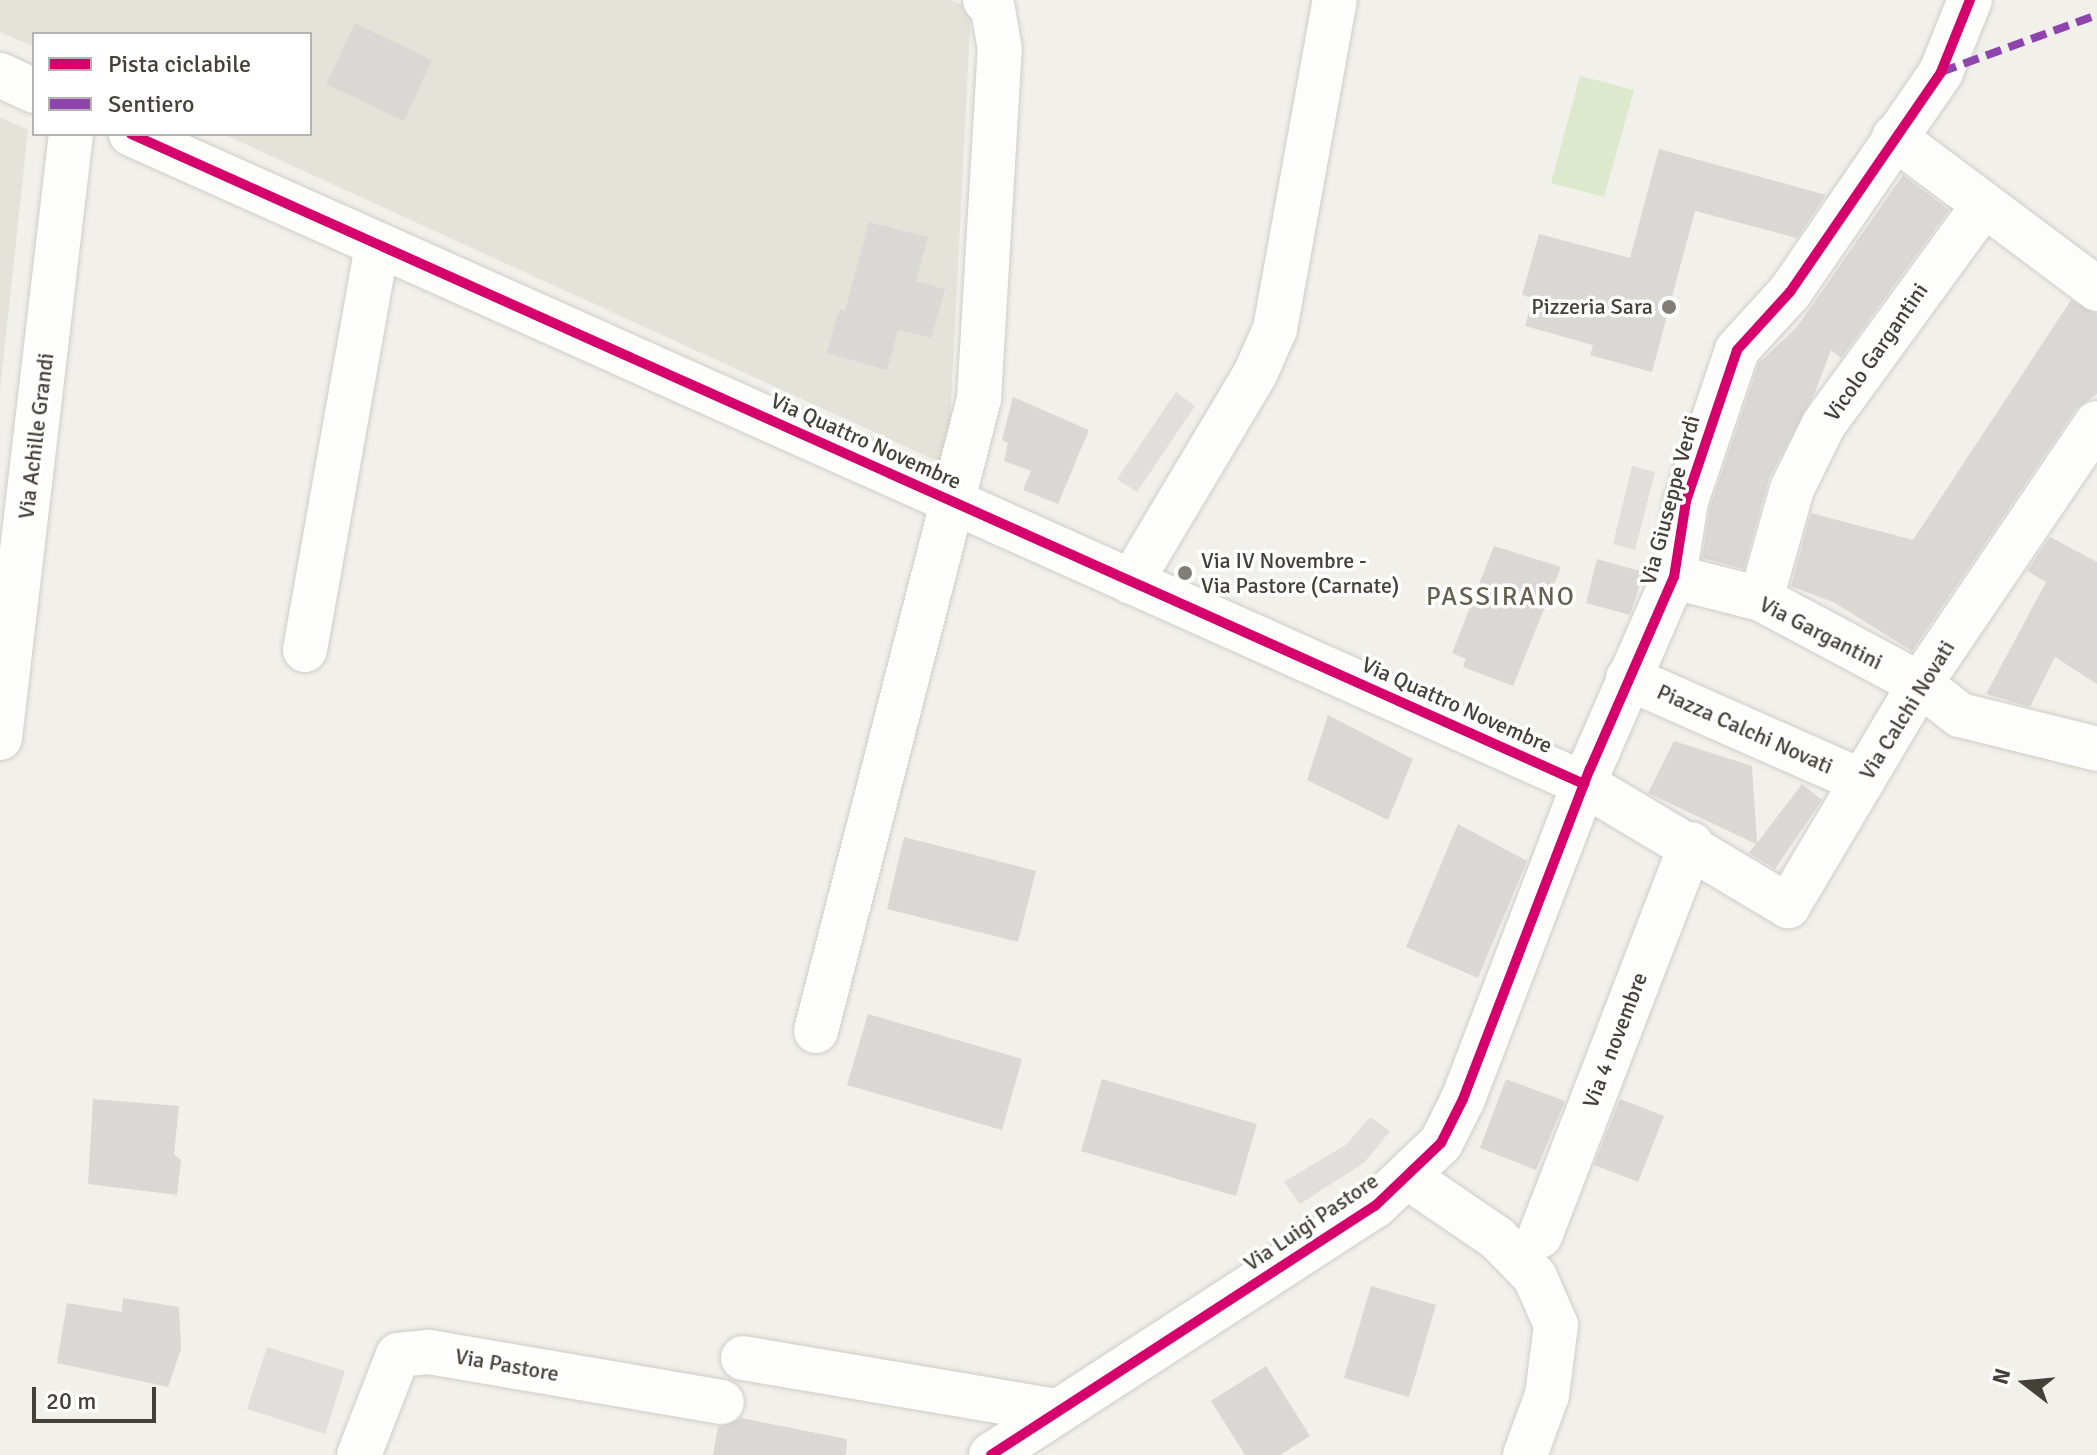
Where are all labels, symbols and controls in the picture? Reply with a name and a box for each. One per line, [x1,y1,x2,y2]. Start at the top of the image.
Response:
legend [32,32,312,136]
text: Pista ciclabile [108,49,251,79]
text: Sentiero [108,89,194,119]
street label: Vicolo Gargantini [1819,278,1933,426]
place label: Pizzeria Sara [1531,294,1653,320]
marker: Pizzeria Sara [1660,298,1678,316]
street label: Via Achille Grandi [13,351,59,521]
street label: Via Quattro Novembre [767,387,965,495]
street label: Via Giuseppe Verdi [1635,412,1705,588]
place label: Via IV Novembre - Via Pastore (Carnate) [1201,547,1399,598]
marker: Via IV Novembre - Via Pastore (Carnate) [1176,564,1194,582]
district label: PASSIRANO [1426,582,1576,614]
street label: Via Gargantini [1755,591,1887,675]
street label: Via Calchi Novati [1854,636,1960,784]
street label: Via Quattro Novembre [1358,651,1556,759]
street label: Piazza Calchi Novati [1653,678,1837,780]
street label: Via 4 novembre [1577,968,1653,1112]
street label: Via Luigi Pastore [1239,1167,1383,1277]
street label: Via Pastore [453,1343,561,1387]
north arrow [1985,1343,2065,1423]
text: N [1986,1365,2017,1387]
scale bar [36,1371,160,1421]
text: 20 m [46,1386,96,1416]

